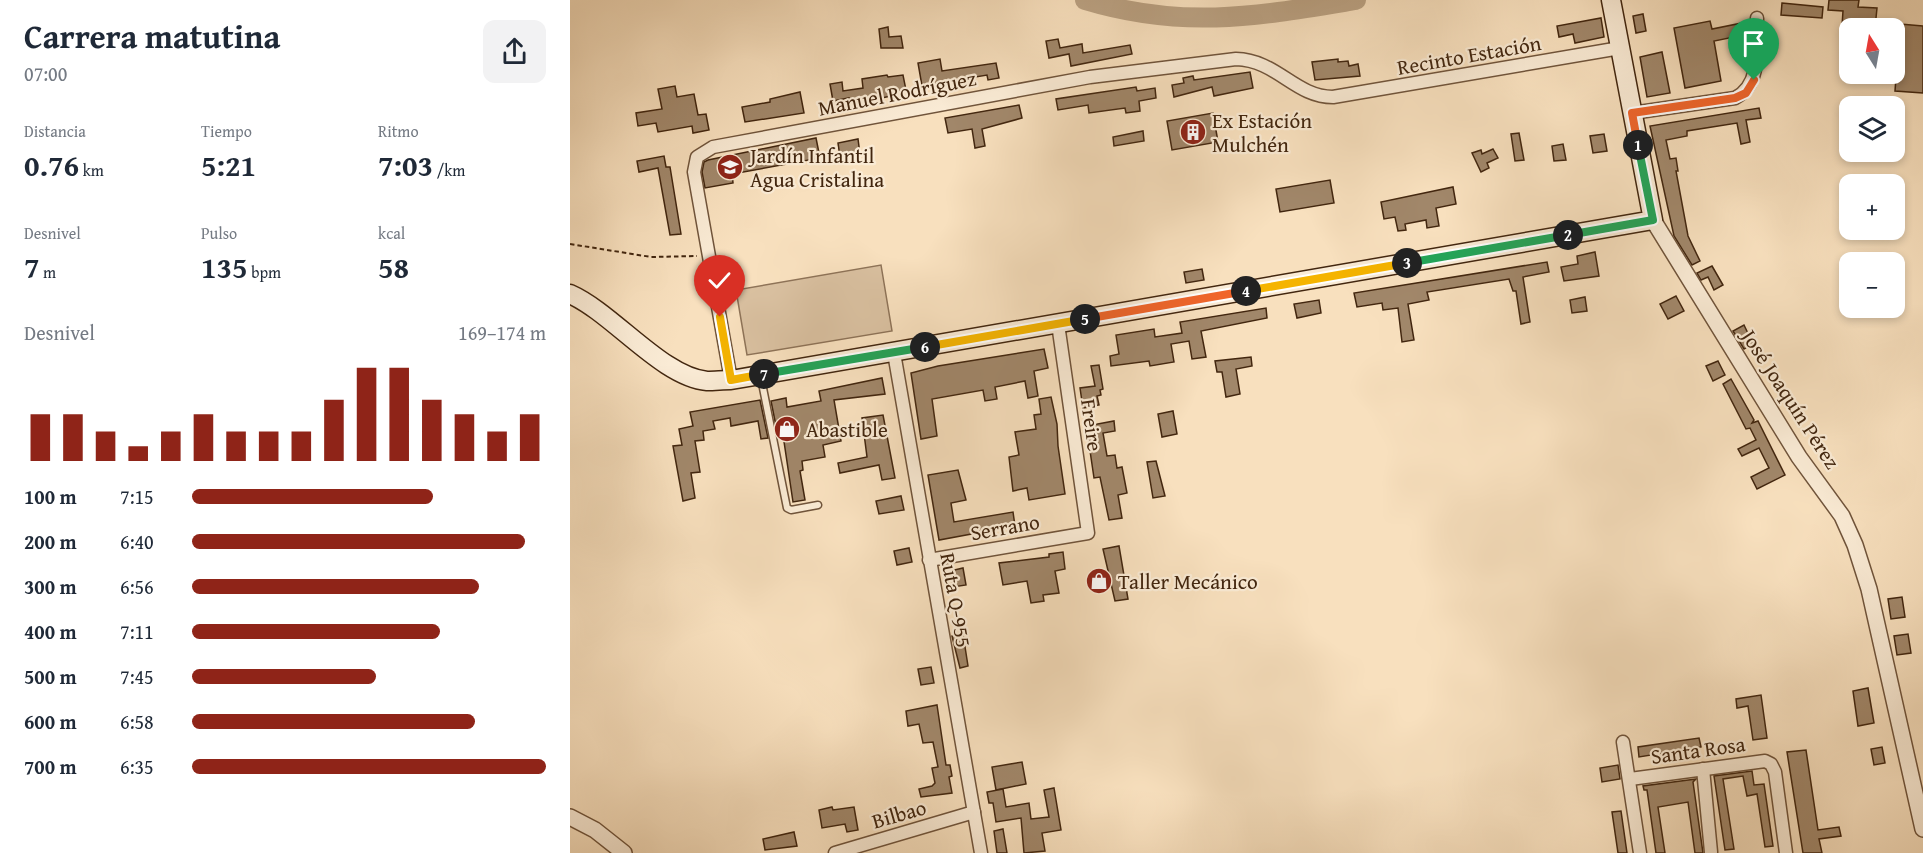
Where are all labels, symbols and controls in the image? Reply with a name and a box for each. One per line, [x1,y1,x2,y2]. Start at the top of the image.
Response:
text: Carrera matutina [24,12,280,60]
pin [1728,18,1779,80]
north arrow [1839,18,1905,84]
map controls [1839,18,1905,318]
button: share [483,20,546,83]
street label: Recinto Estación [1395,27,1544,83]
icon: arrive [1737,27,1770,60]
text: 07:00 [24,59,67,88]
street label: Manuel Rodríguez [815,63,979,123]
button: layers [1839,96,1905,162]
place label: Ex Estación Mulchén [1212,105,1312,160]
building icon: Ex Estación Mulchén [1178,117,1208,147]
text: Distancia [24,119,86,143]
text: Tiempo [201,119,252,143]
text: Ritmo [378,119,419,143]
pin: 1 [1623,130,1653,160]
text: 1 [1634,133,1642,157]
place label: Jardín Infantil Agua Cristalina [747,140,884,195]
text: 0.76 [24,143,79,187]
text: 5:21 [201,143,256,187]
text: 7:03 [378,143,433,187]
school or university icon: Jardín Infantil Agua Cristalina [715,152,745,182]
text: km [79,158,104,182]
text: /km [433,158,465,182]
button: + [1839,174,1905,240]
pin: 2 [1553,220,1583,250]
text: Desnivel [24,221,81,245]
text: Pulso [201,221,237,245]
text: kcal [378,221,405,245]
text: 2 [1564,223,1572,247]
text: 7 [24,245,40,289]
text: 135 [201,245,248,289]
text: 58 [378,245,409,289]
pin: 3 [1392,248,1422,278]
text: 3 [1403,251,1411,275]
button: − [1839,252,1905,318]
pin [694,255,745,317]
text: m [40,260,56,284]
text: bpm [248,260,281,284]
icon: check [703,264,736,297]
pin: 4 [1231,276,1261,306]
text: 4 [1242,279,1250,303]
pin: 5 [1070,304,1100,334]
text: 5 [1081,307,1089,331]
text: Desnivel [24,318,95,347]
text: 169–174 m [458,318,546,347]
street label: José Joaquín Pérez [1733,321,1848,475]
pin: 6 [910,332,940,362]
text: 6 [921,335,929,359]
pin: 7 [749,359,779,389]
text: 7 [760,362,768,386]
street label: Freire [1073,397,1111,453]
shop icon: Abastible [772,414,802,444]
place label: Abastible [806,414,888,445]
text: 100 m [24,482,77,511]
text: 7:15 [120,482,154,511]
street label: Serrano [968,506,1042,548]
text: 200 m [24,527,77,556]
text: 6:40 [120,527,154,556]
street label: Ruta Q-955 [932,550,980,650]
shop icon: Taller Mecánico [1084,566,1114,596]
place label: Taller Mecánico [1118,566,1258,597]
text: 300 m [24,572,77,601]
text: 6:56 [120,572,154,601]
text: 400 m [24,617,77,646]
text: 7:11 [120,617,154,646]
text: 500 m [24,662,77,691]
text: 7:45 [120,662,154,691]
text: 600 m [24,707,77,736]
text: 6:58 [120,707,154,736]
street label: Santa Rosa [1649,728,1747,772]
text: 700 m [24,752,77,781]
text: 6:35 [120,752,154,781]
street label: Bilbao [868,791,930,837]

